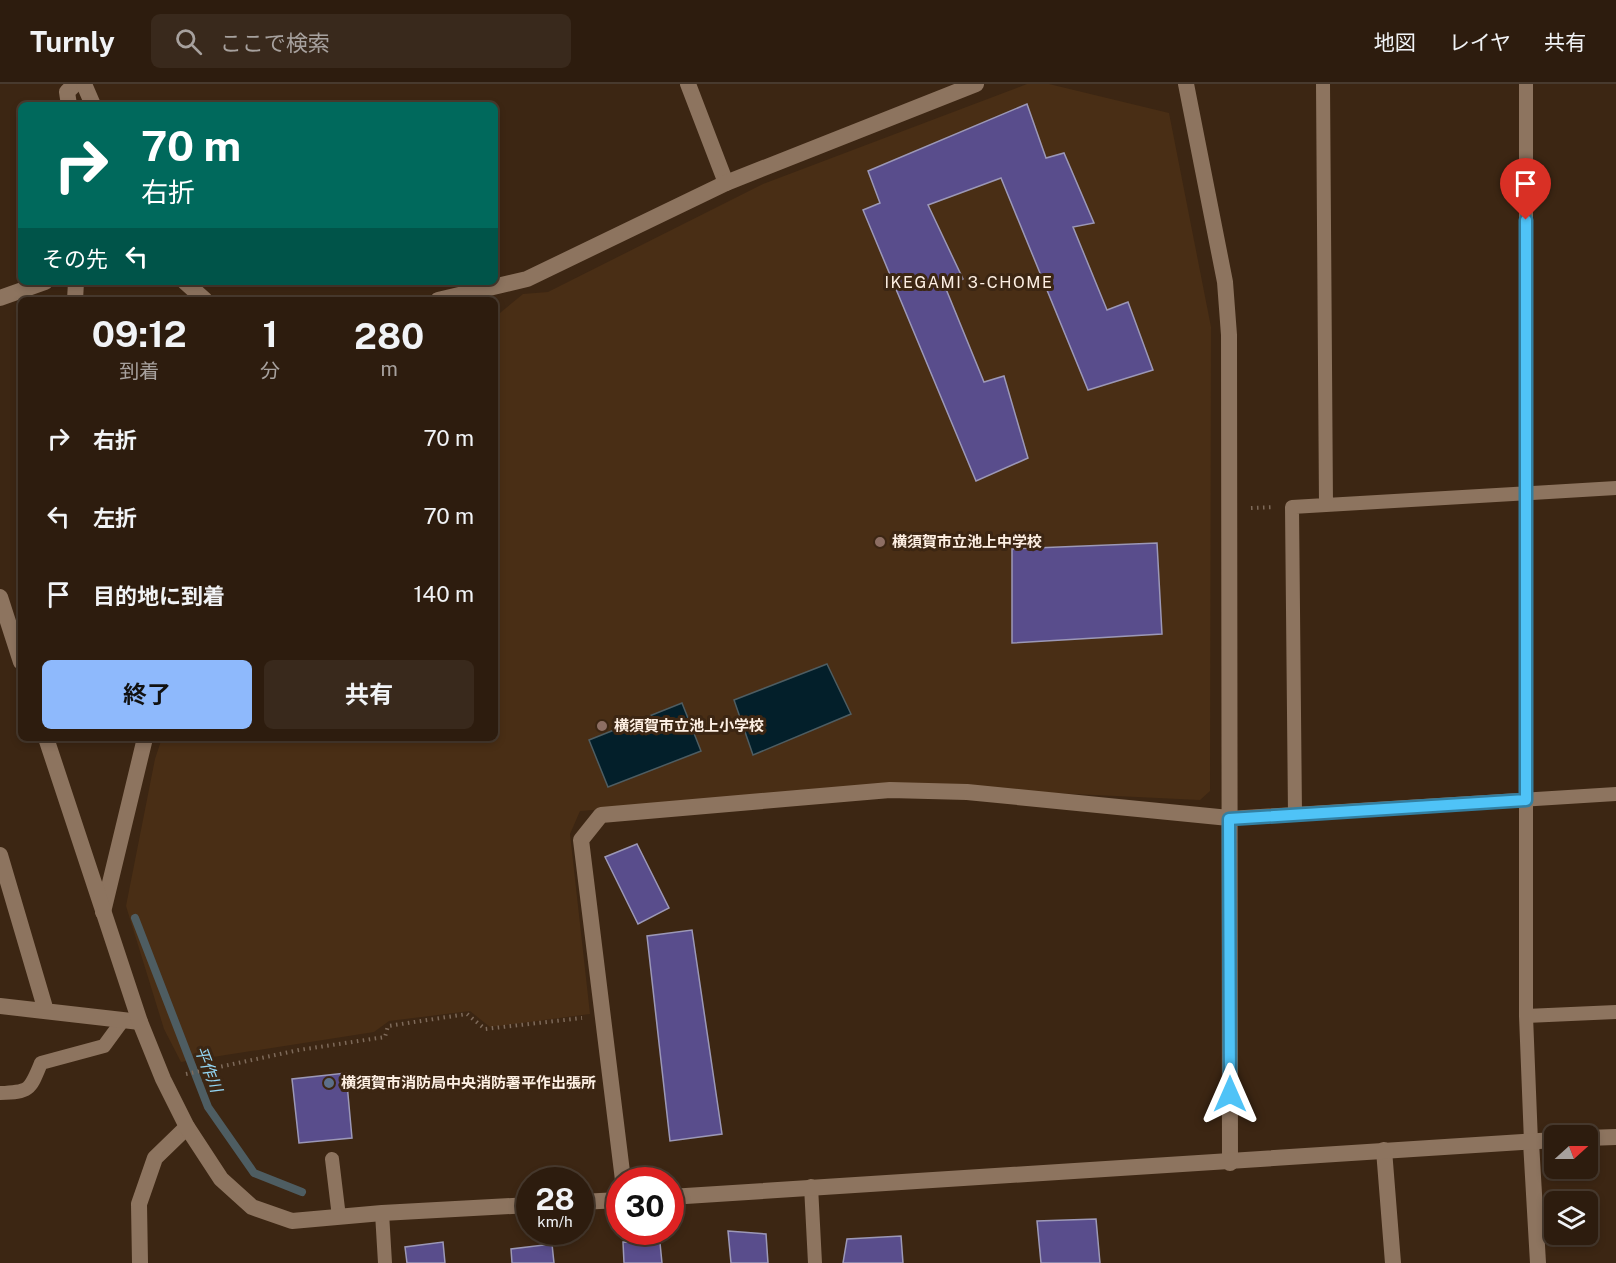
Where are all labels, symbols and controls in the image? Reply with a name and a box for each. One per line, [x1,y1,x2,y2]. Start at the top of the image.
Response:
search box [151,14,571,68]
text: Turnly [30,25,115,58]
icon: search [172,25,205,58]
text: ここで検索 [220,30,330,56]
text: 地図 [1374,30,1416,55]
text: レイヤ [1449,30,1511,55]
text: 共有 [1544,30,1586,55]
text: 70 m [141,121,241,170]
icon: right [42,126,120,204]
pin [1500,158,1551,220]
icon: arrive [1509,167,1542,200]
text: 右折 [141,176,195,208]
icon: left [120,240,153,273]
text: その先 [42,246,108,272]
district label: IKEGAMI 3-CHOME [885,273,1053,292]
text: 09:12 [92,313,187,355]
text: 1 [263,313,278,355]
text: 280 [354,315,424,357]
text: m [380,357,398,381]
text: 到着 [119,359,159,383]
text: 分 [260,359,280,383]
icon: right [42,422,75,455]
text: 70 m [423,425,474,451]
text: 右折 [93,427,137,453]
icon: left [42,500,75,533]
text: 70 m [423,503,474,529]
text: 左折 [93,505,137,531]
place label: 横須賀市立池上中学校 [892,533,1042,550]
marker: 横須賀市立池上中学校 [873,535,887,549]
icon: arrive [42,578,75,611]
text: 140 m [413,581,474,607]
text: 目的地に到着 [93,583,225,609]
button: 終了 [42,660,252,729]
button: 共有 [264,660,474,729]
place label: 横須賀市立池上小学校 [614,717,764,734]
marker: 横須賀市立池上小学校 [595,719,609,733]
water label: 平作川 [191,1043,227,1097]
position arrow [1198,1062,1262,1126]
place label: 横須賀市消防局中央消防署平作出張所 [341,1074,596,1091]
marker: 横須賀市消防局中央消防署平作出張所 [322,1076,336,1090]
north arrow [1544,1125,1598,1179]
map controls [1544,1125,1598,1245]
speed limit sign: 30 [606,1167,684,1245]
text: 28 [535,1181,575,1217]
button: layers [1544,1191,1598,1245]
text: km/h [537,1213,573,1230]

